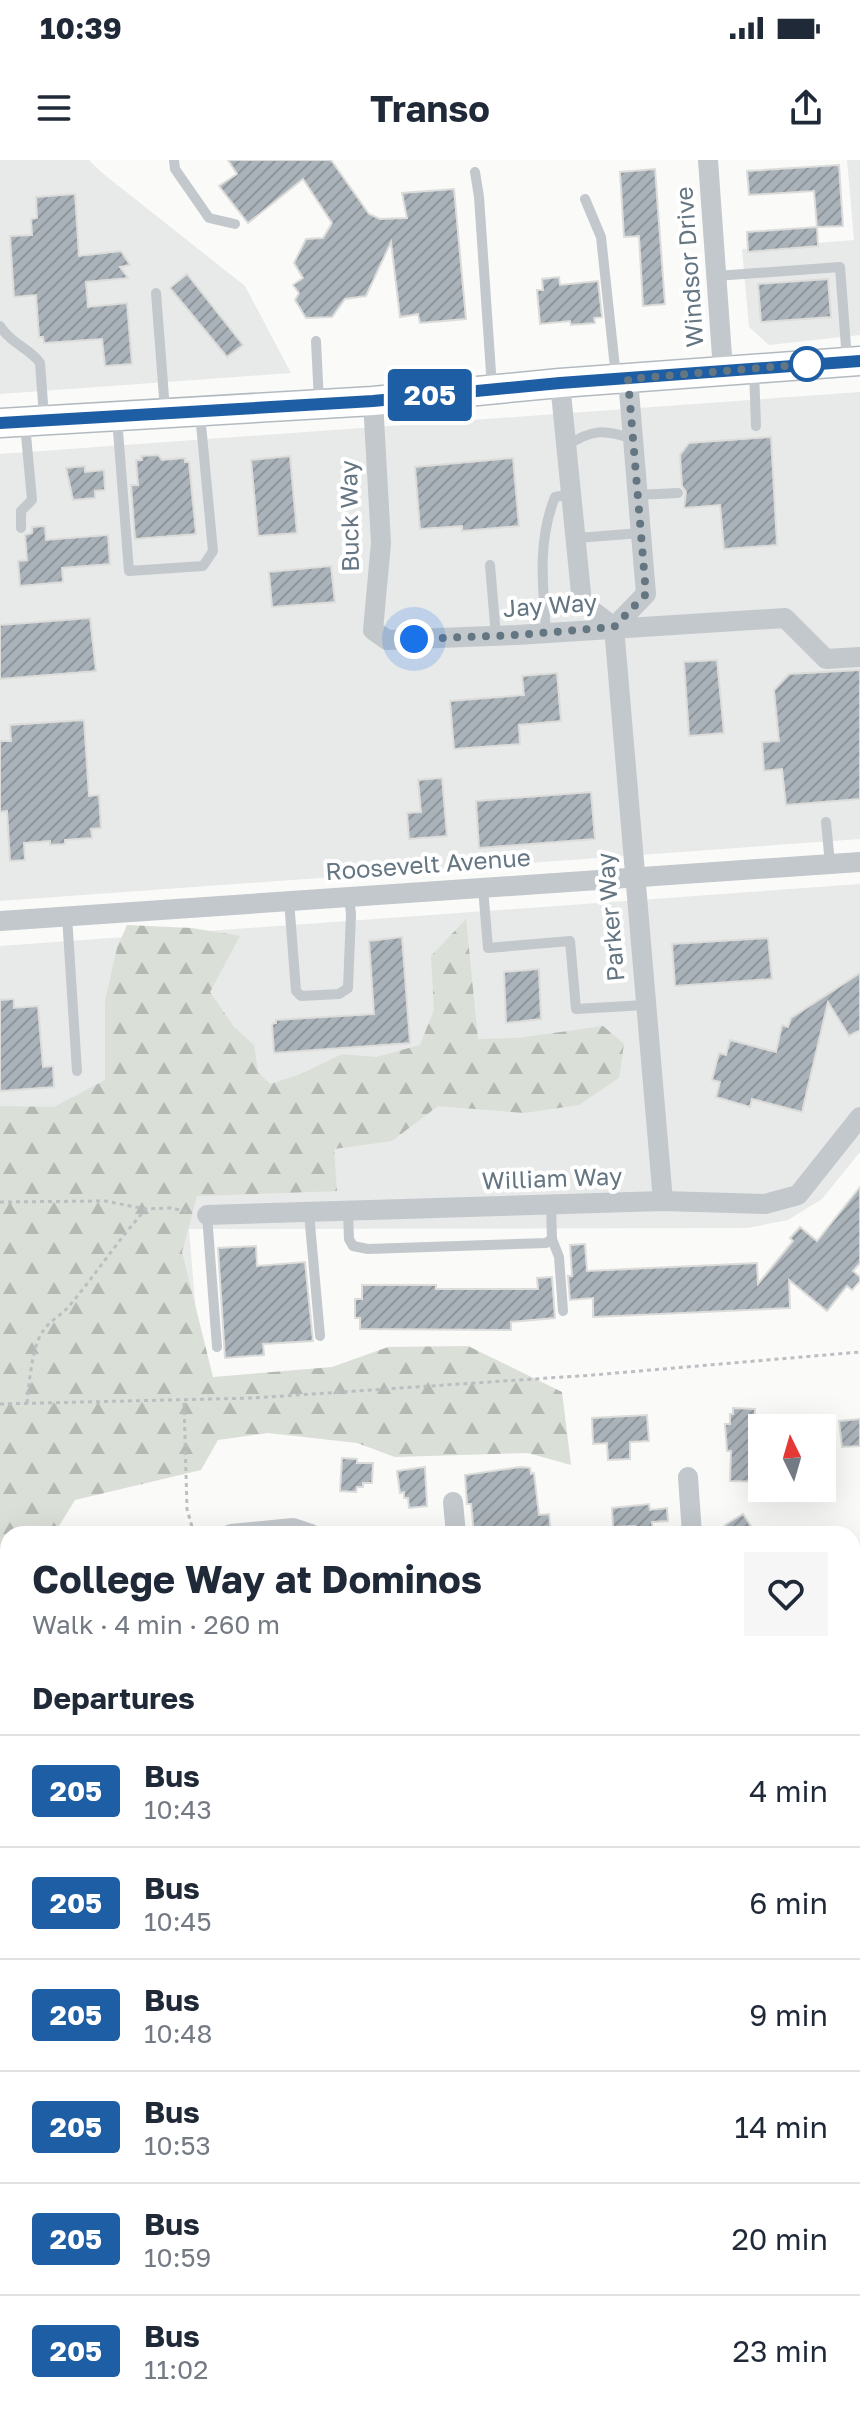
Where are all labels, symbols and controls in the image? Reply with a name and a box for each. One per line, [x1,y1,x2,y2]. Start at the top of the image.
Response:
text: 10:39 [40,10,122,46]
icon: menu [32,86,76,130]
icon: share [784,86,828,130]
text: Transo [370,87,490,130]
street label: Windsor Drive [668,186,709,348]
unlabelled marker [790,347,824,381]
line badge: 205 [384,369,476,421]
text: 205 [404,378,456,411]
street label: Buck Way [333,460,364,572]
street label: Jay Way [502,587,598,622]
your location [394,619,434,659]
street label: Roosevelt Avenue [324,842,531,885]
street label: Parker Way [589,851,630,983]
street label: William Way [481,1161,623,1194]
north arrow [748,1414,836,1502]
map controls [748,1414,836,1502]
button: heart [744,1552,828,1636]
text: College Way at Dominos [32,1556,482,1601]
text: Walk · 4 min · 260 m [32,1609,280,1640]
text: Departures [32,1680,195,1716]
text: Bus [144,1758,200,1794]
text: 4 min [749,1773,828,1809]
text: 205 [50,1774,102,1807]
text: 10:43 [144,1794,212,1825]
text: Bus [144,1870,200,1906]
text: 6 min [749,1885,828,1921]
text: 205 [50,1886,102,1919]
text: 10:45 [144,1906,211,1937]
text: Bus [144,1982,200,2018]
text: 9 min [749,1997,828,2033]
text: 205 [50,1998,102,2031]
text: 10:48 [144,2018,212,2049]
text: Bus [144,2094,200,2130]
text: 14 min [735,2109,828,2145]
text: 205 [50,2110,102,2143]
text: 10:53 [144,2130,211,2161]
text: Bus [144,2206,200,2242]
text: 20 min [731,2221,828,2257]
text: 205 [50,2222,102,2255]
text: 10:59 [144,2242,211,2273]
text: Bus [144,2318,200,2354]
text: 23 min [733,2333,828,2369]
text: 205 [50,2334,102,2367]
text: 11:02 [144,2354,208,2385]

